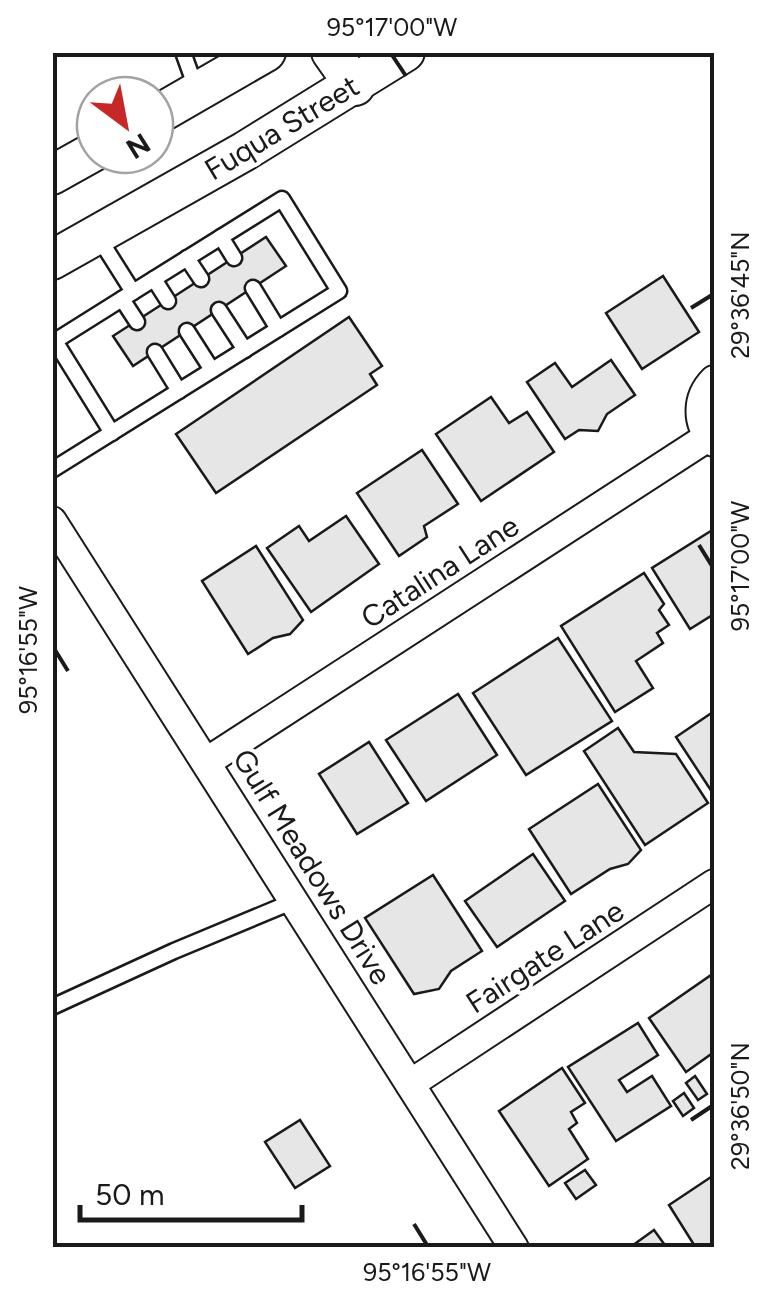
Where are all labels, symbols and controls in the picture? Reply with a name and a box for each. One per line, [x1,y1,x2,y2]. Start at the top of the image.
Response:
text: 95°17'00"W [327,12,457,42]
street label: Fuqua Street [198,67,366,188]
north arrow [75,75,175,175]
text: N [120,126,156,166]
text: 29°36'45"N [725,231,755,359]
text: 95°17'00"W [725,501,755,631]
street label: Catalina Lane [354,507,526,636]
text: 95°16'55"W [13,586,43,714]
street label: Gulf Meadows Drive [225,742,400,991]
street label: Fairgate Lane [459,892,630,1021]
text: 29°36'50"N [725,1042,755,1170]
scale bar [80,1160,302,1222]
text: 50 m [95,1176,164,1213]
text: 95°16'55"W [363,1257,491,1287]

